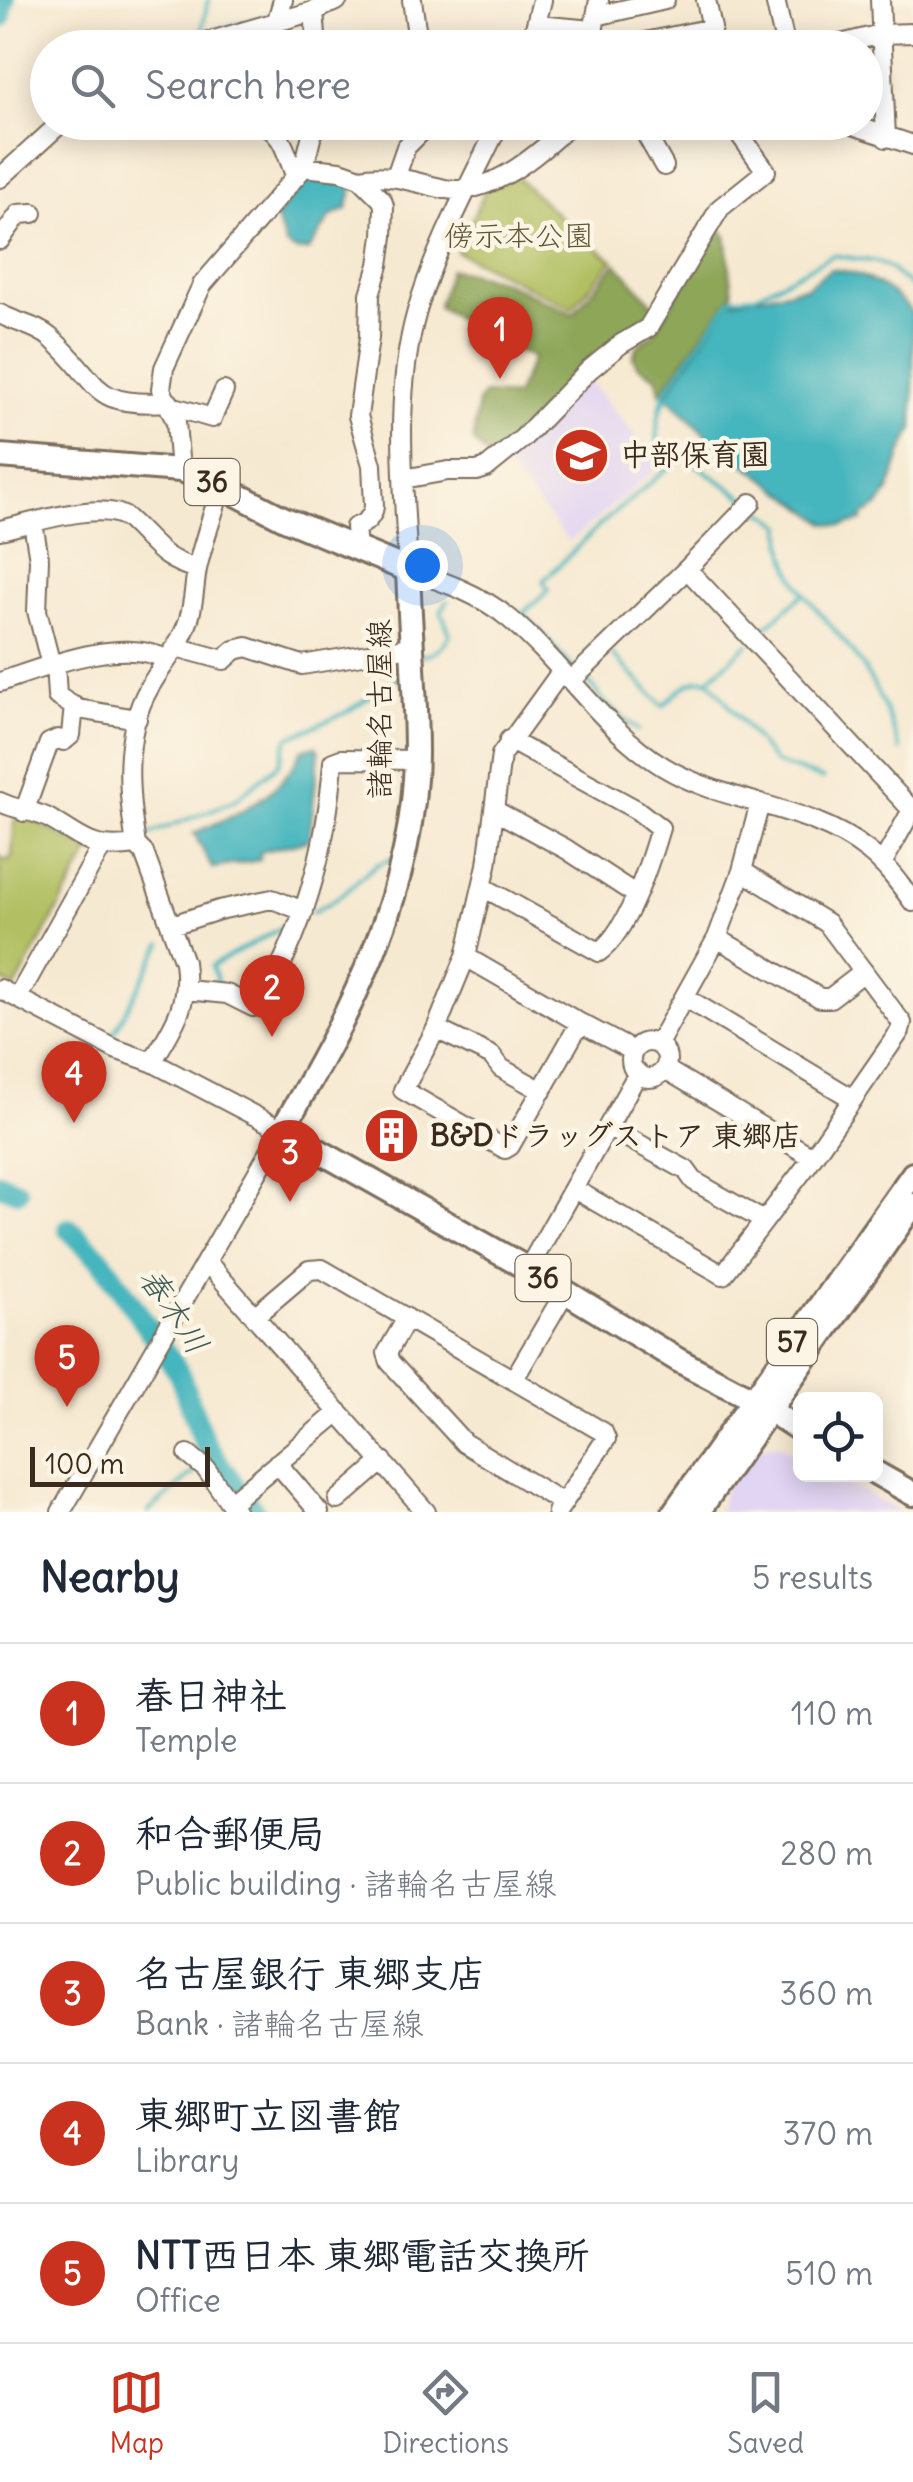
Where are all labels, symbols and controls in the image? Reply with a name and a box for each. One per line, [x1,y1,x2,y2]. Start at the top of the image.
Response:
search box [30,30,883,140]
icon: search [65,58,120,113]
text: Search here [145,62,351,109]
park label: 傍示本公園 [444,216,594,254]
pin: 1 [468,296,532,379]
school or university icon: 中部保育園 [551,425,611,485]
place label: 中部保育園 [620,435,770,473]
road number: 36 [184,459,240,505]
your location [397,540,448,591]
street label: 諸輪名古屋線 [360,619,398,799]
pin: 2 [240,954,304,1037]
pin: 4 [42,1040,106,1123]
building icon: B&Dドラッグストア 東郷店 [361,1106,421,1166]
place label: B&Dドラッグストア 東郷店 [430,1116,802,1154]
pin: 3 [258,1120,322,1202]
road number: 36 [516,1255,570,1301]
water label: 春木川 [131,1259,218,1362]
road number: 57 [767,1319,817,1365]
pin: 5 [34,1324,100,1407]
map controls [793,1392,883,1482]
button: locate [793,1392,883,1482]
scale bar [30,1442,210,1486]
text: 100 m [45,1446,124,1482]
text: Nearby [40,1551,179,1603]
text: 5 results [752,1557,873,1598]
text: 春日神社 [135,1672,287,1719]
text: 1 [66,1693,79,1734]
text: 110 m [791,1693,873,1734]
text: Temple [135,1720,237,1761]
text: 和合郵便局 [135,1810,325,1857]
text: 2 [64,1833,81,1874]
text: 280 m [780,1833,873,1874]
text: Public building · 諸輪名古屋線 [135,1863,556,1904]
text: 名古屋銀行 東郷支店 [135,1950,486,1997]
text: 3 [63,1973,82,2014]
text: 360 m [780,1973,873,2014]
text: Bank · 諸輪名古屋線 [135,2003,423,2044]
text: 東郷町立図書館 [135,2092,401,2139]
text: 4 [63,2113,82,2154]
text: 370 m [782,2113,873,2154]
text: Library [135,2140,239,2181]
text: NTT西日本 東郷電話交換所 [135,2232,590,2279]
text: 5 [63,2253,82,2294]
text: 510 m [785,2253,873,2294]
text: Office [135,2280,221,2321]
tab: Map [109,2365,164,2461]
tab: Directions [382,2365,509,2461]
tab: Saved [727,2365,804,2461]

